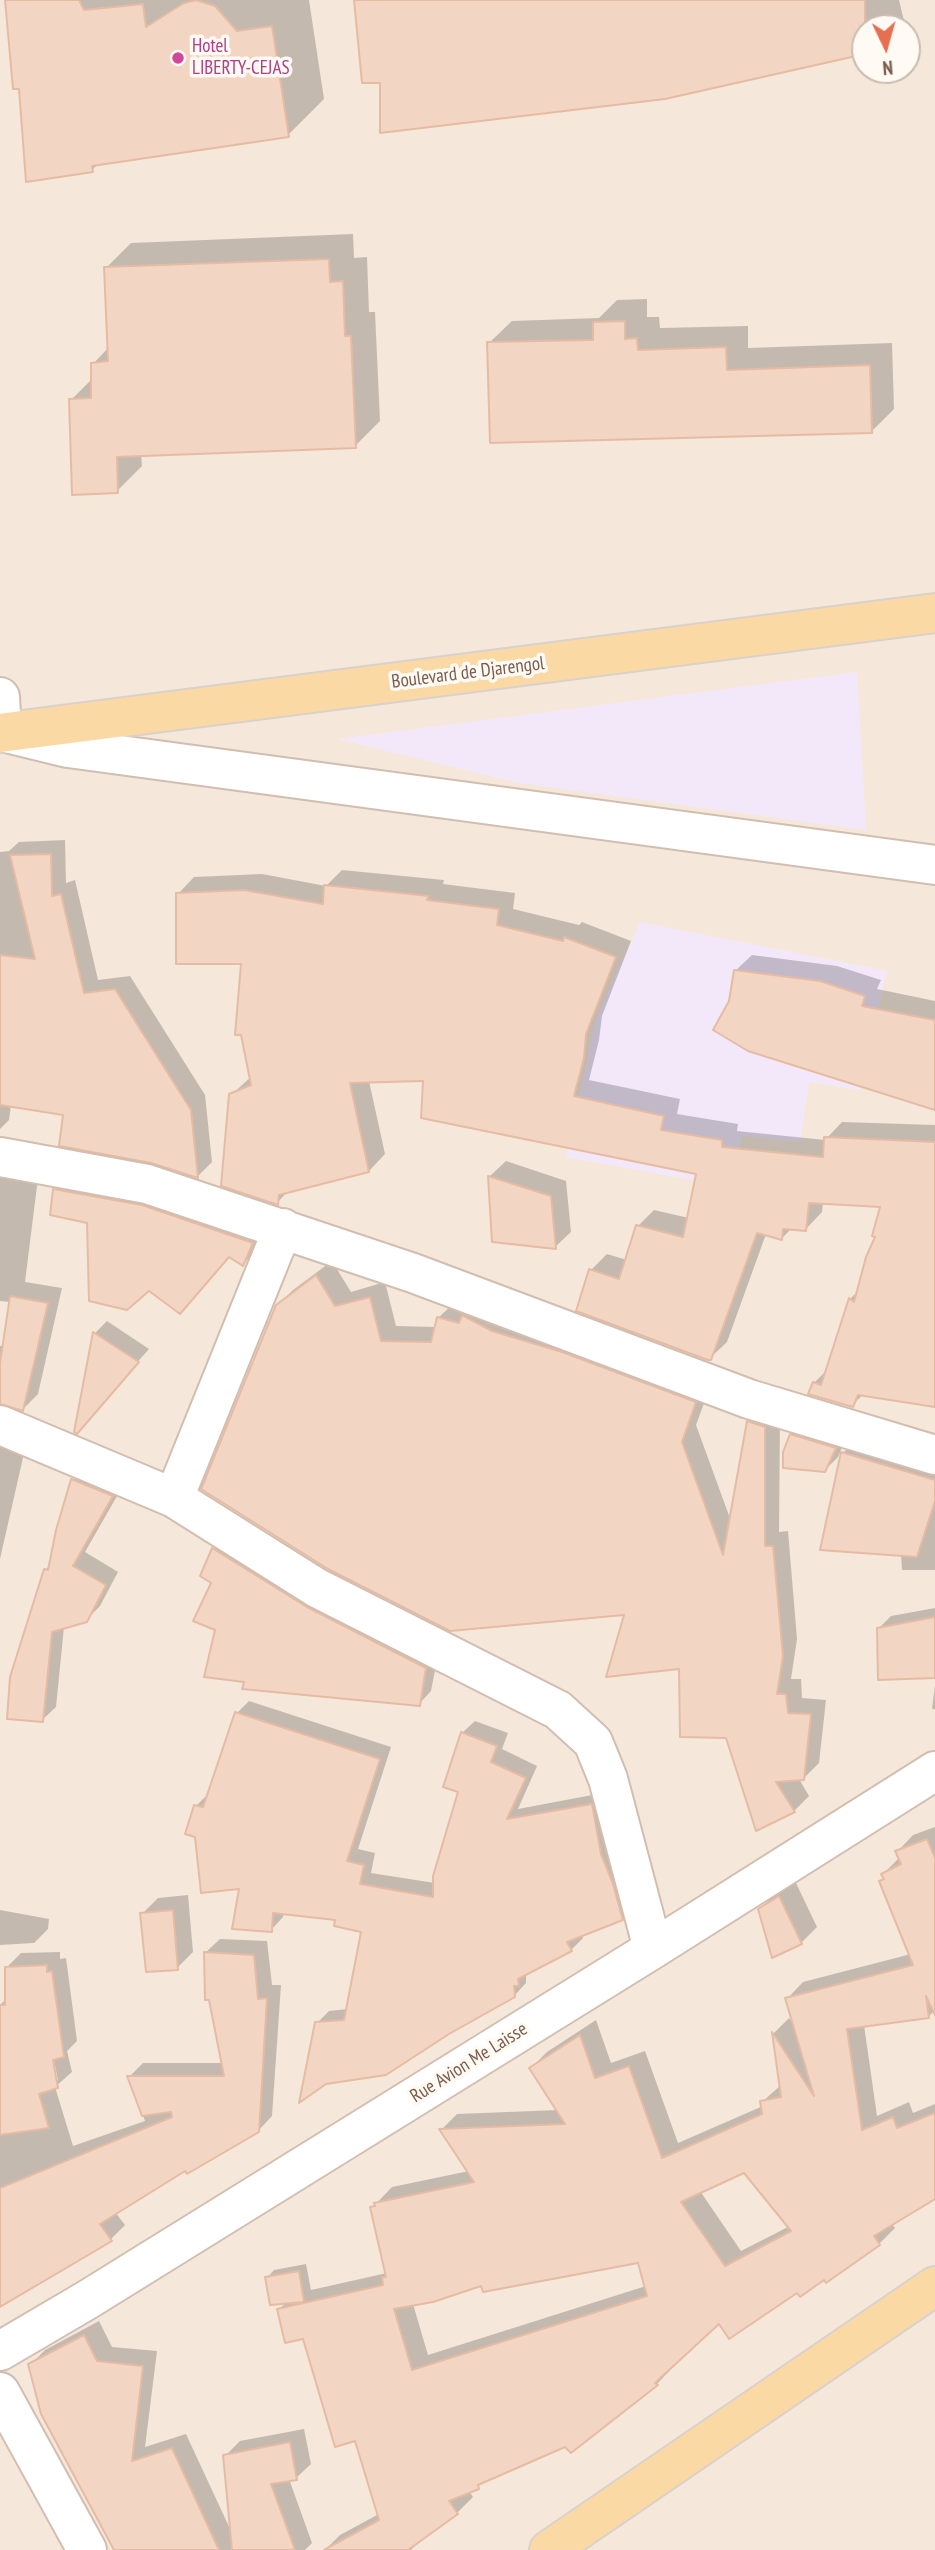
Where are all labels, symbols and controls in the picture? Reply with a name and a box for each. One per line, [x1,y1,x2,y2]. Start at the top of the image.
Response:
north arrow [851,14,921,84]
place label: Hotel LIBERTY-CEJAS [192,36,290,80]
marker: Hotel LIBERTY-CEJAS [170,50,186,66]
text: N [882,56,894,80]
street label: Boulevard de Djarengol [390,652,546,694]
street label: Rue Avion Me Laisse [406,2018,532,2108]

